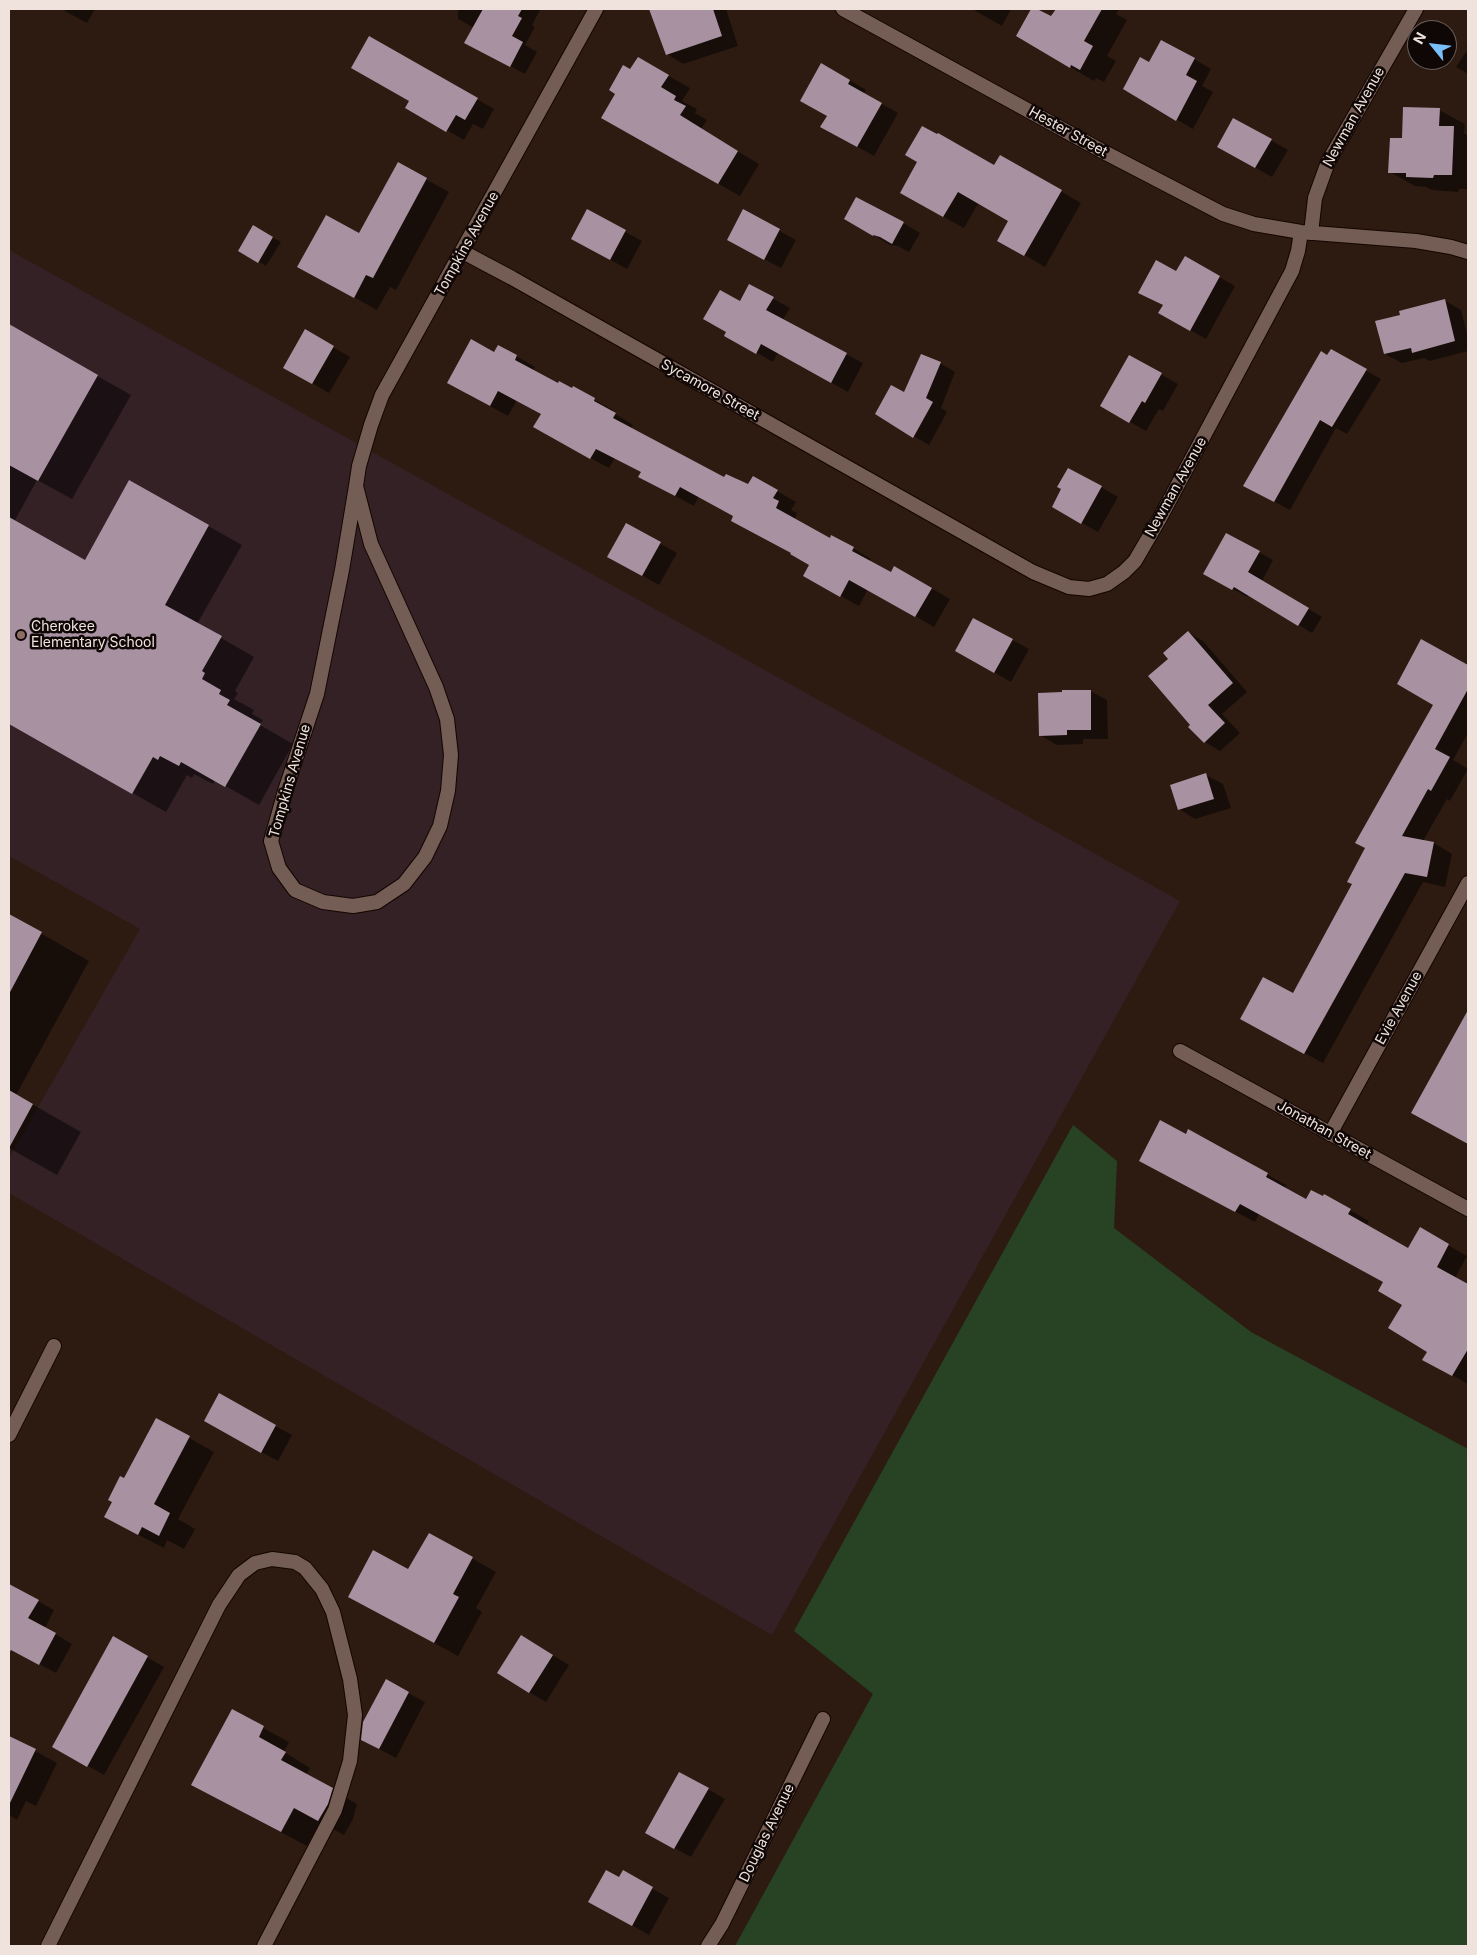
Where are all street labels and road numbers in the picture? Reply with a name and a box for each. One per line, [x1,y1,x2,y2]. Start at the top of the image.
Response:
street label: Newman Avenue [1320,64,1388,170]
street label: Hester Street [1026,103,1110,161]
street label: Tompkins Avenue [431,189,503,299]
street label: Sycamore Street [658,356,762,424]
street label: Newman Avenue [1142,434,1210,540]
street label: Tompkins Avenue [266,722,314,840]
street label: Evie Avenue [1372,969,1426,1047]
street label: Jonathan Street [1274,1097,1374,1163]
street label: Douglas Avenue [736,1781,798,1885]

